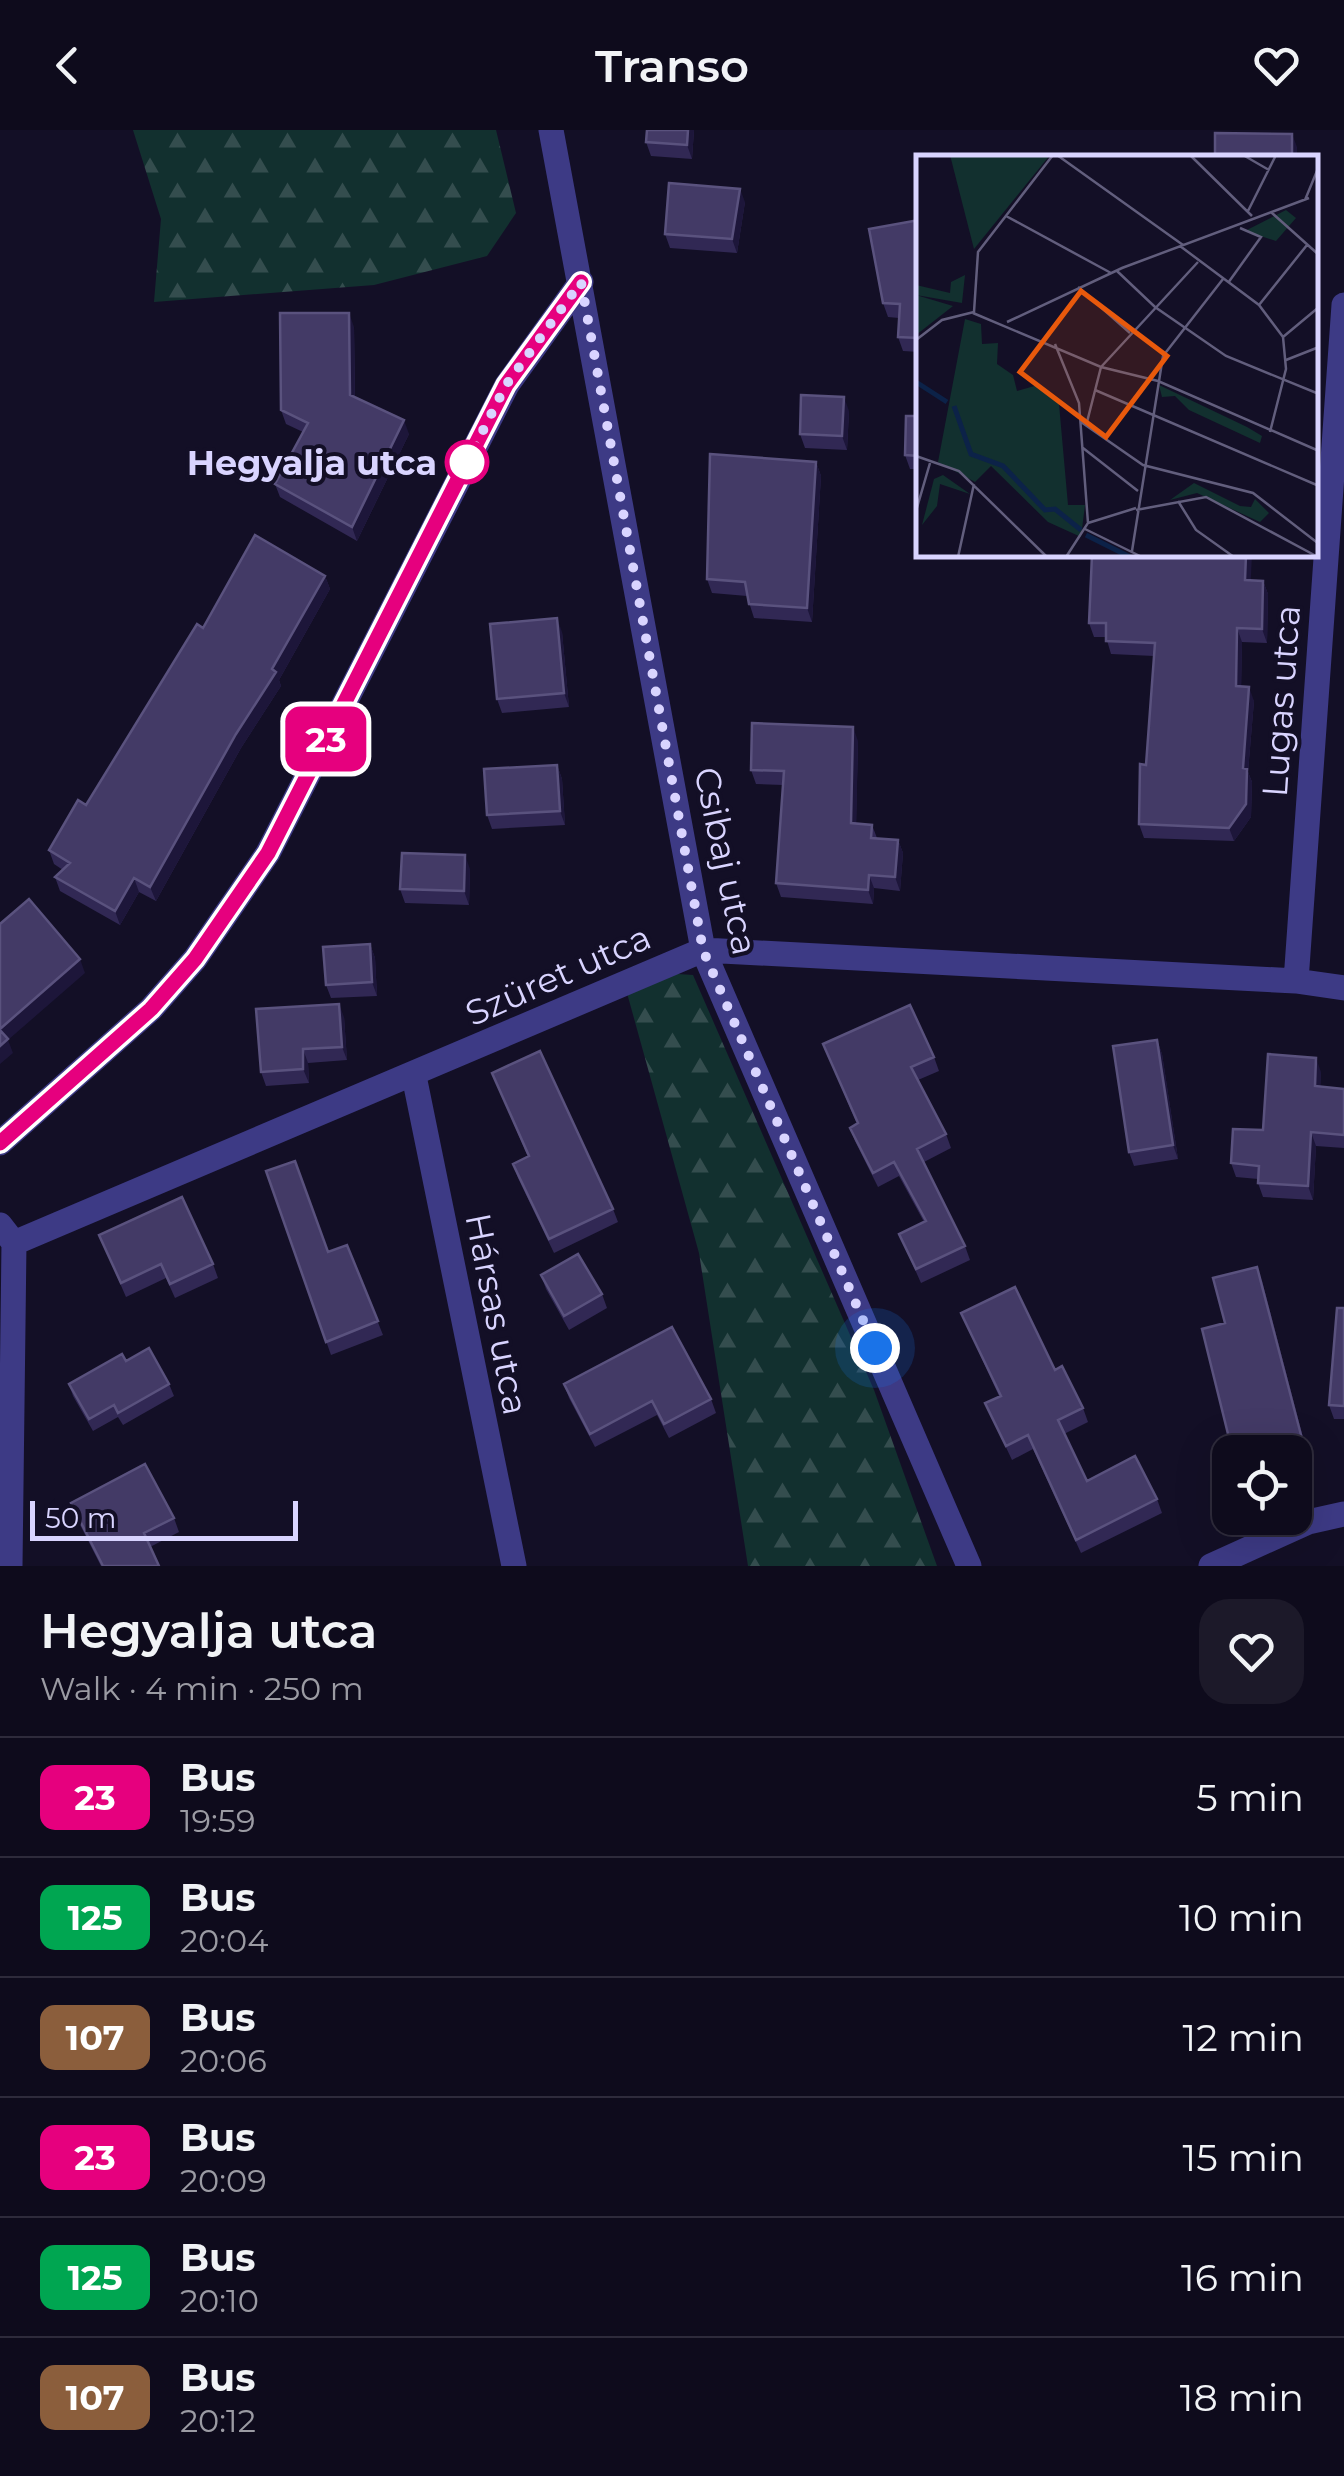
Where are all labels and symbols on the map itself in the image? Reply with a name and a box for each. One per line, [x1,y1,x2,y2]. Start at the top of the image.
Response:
inset map [916,155,1319,558]
place label: Hegyalja utca [187,441,437,484]
marker: Hegyalja utca [446,441,488,483]
street label: Lugas utca [1253,604,1309,798]
line badge: 23 [281,706,371,772]
street label: Csibaj utca [685,763,767,959]
street label: Szüret utca [459,915,657,1035]
street label: Hársas utca [456,1210,538,1418]
your location [850,1323,900,1373]
scale bar [30,1496,298,1540]

